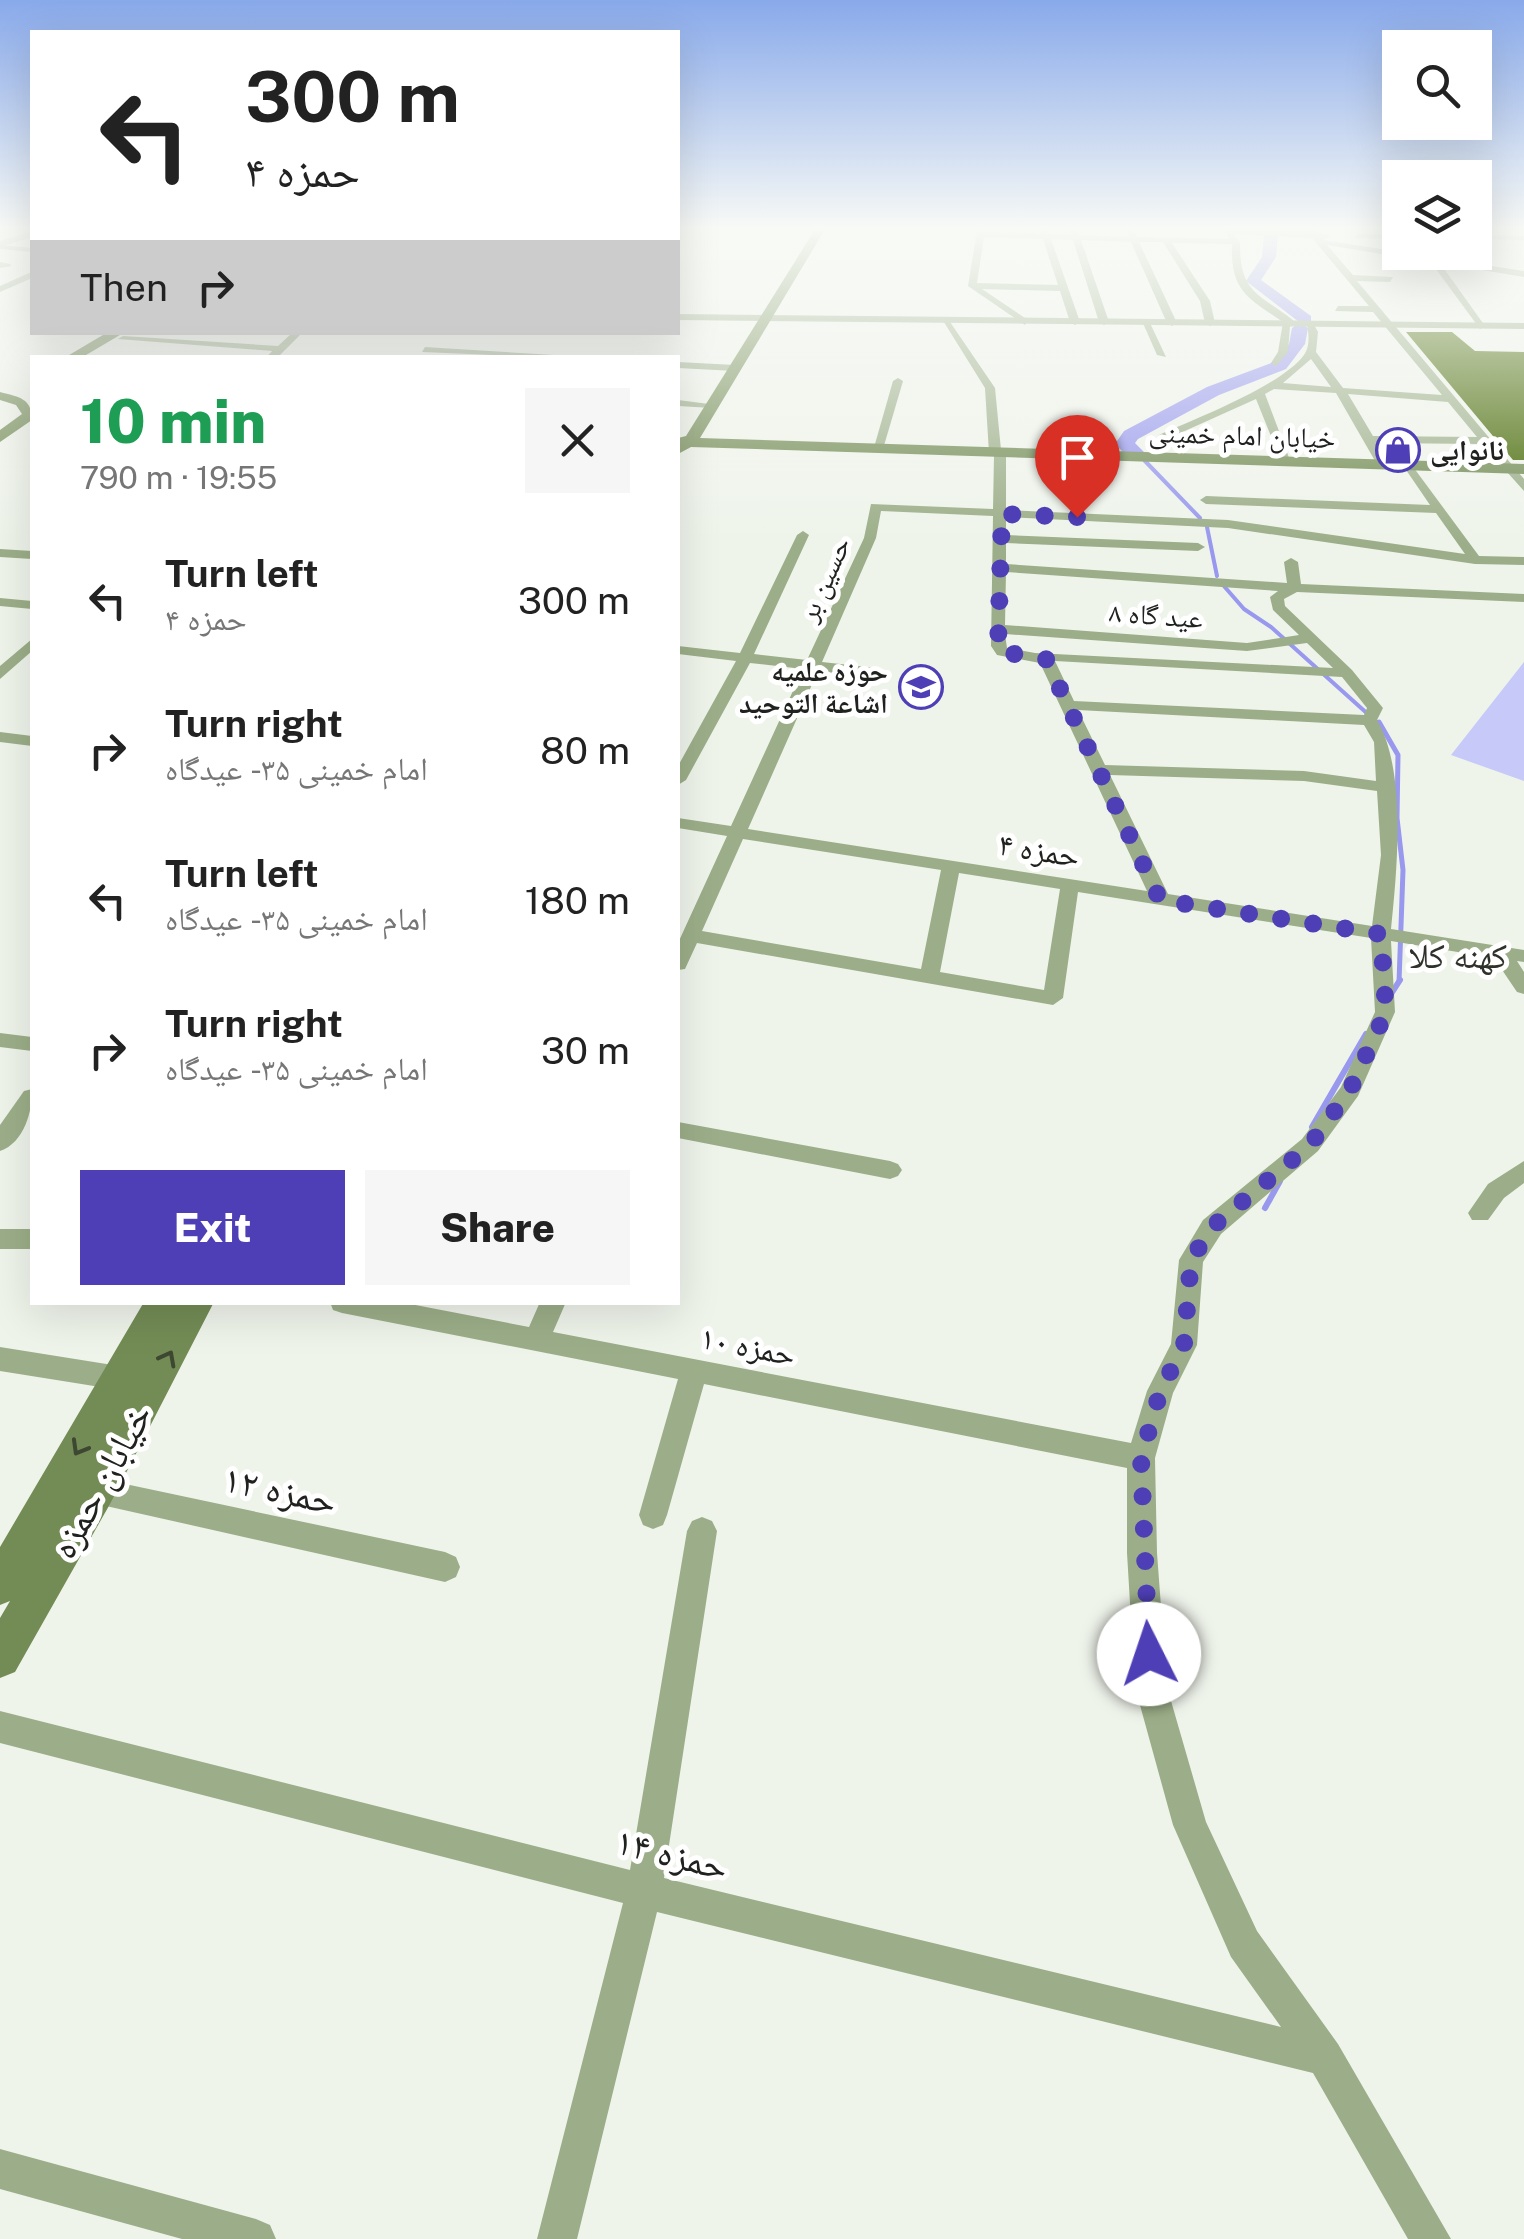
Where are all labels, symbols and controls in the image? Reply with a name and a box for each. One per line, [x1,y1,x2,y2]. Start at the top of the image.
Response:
map controls [1382,30,1492,270]
button: search [1382,30,1492,140]
text: 300 m [245,55,460,138]
icon: left [80,70,210,200]
text: حمزه ۴ [245,144,360,197]
button: layers [1382,160,1492,270]
icon: right [188,260,243,315]
text: Then [80,265,168,310]
text: 10 min [80,386,266,457]
button: close [525,388,630,493]
pin [1035,415,1120,518]
street label: خیابان امام خمینی [1148,415,1336,457]
shop icon: نانوایی [1375,427,1421,473]
icon: arrive [1050,430,1105,485]
place label: نانوایی [1430,433,1504,468]
text: 790 m · 19:55 [80,459,277,496]
street label: حسین بر [790,532,858,628]
text: Turn left [165,551,319,596]
icon: left [80,573,135,628]
text: 300 m [518,578,630,623]
street label: عید گاه ۸ [1108,595,1204,635]
text: حمزه ۴ [165,600,247,637]
place label: حوزه علمیه اشاعة التوحید [739,654,888,720]
school or university icon: حوزه علمیه اشاعة التوحید [898,664,944,710]
text: Turn right [165,701,343,746]
icon: right [80,723,135,778]
text: 80 m [540,728,630,773]
text: امام خمینی ۳۵ - عیدگاه [165,750,428,787]
street label: حمزه ۴ [996,825,1082,874]
text: Turn left [165,851,319,896]
icon: left [80,873,135,928]
text: 180 m [525,878,630,923]
text: امام خمینی ۳۵ - عیدگاه [165,900,428,937]
district label: کهنه کلا [1409,935,1507,976]
text: Turn right [165,1001,343,1046]
icon: right [80,1023,135,1078]
text: 30 m [541,1028,630,1073]
text: امام خمینی ۳۵ - عیدگاه [165,1050,428,1087]
button: Exit [80,1170,345,1285]
button: Share [365,1170,630,1285]
street label: حمزه ۱۰ [697,1318,799,1373]
one-way arrow [156,1351,175,1369]
street label: خیابان حمزه [40,1396,162,1566]
one-way arrow [72,1437,91,1455]
street label: حمزه ۱۲ [220,1456,341,1523]
position arrow [1097,1602,1201,1706]
street label: حمزه ۱۴ [611,1818,733,1889]

